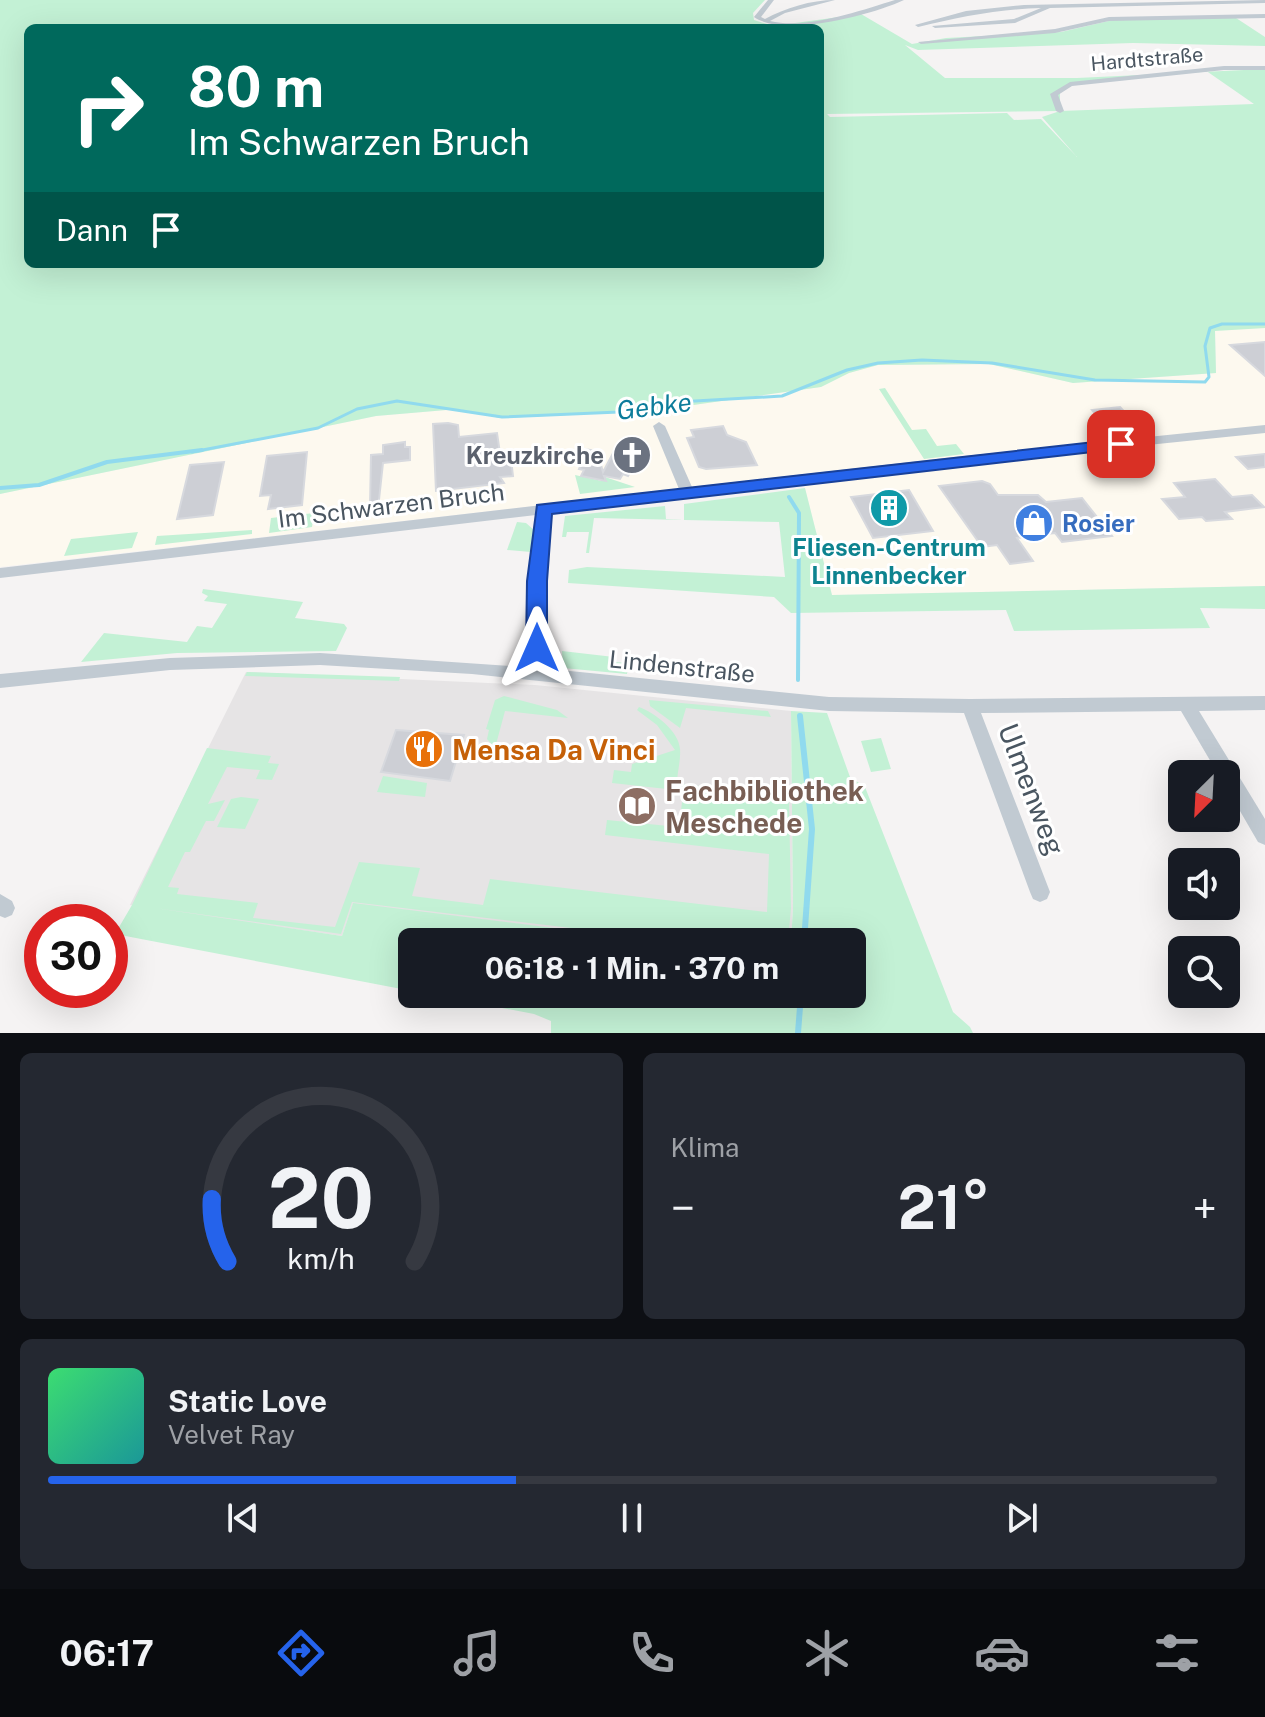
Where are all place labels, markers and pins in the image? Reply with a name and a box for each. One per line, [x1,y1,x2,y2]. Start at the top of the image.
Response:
pin [1087,410,1155,478]
church icon: Kreuzkirche [611,434,653,476]
place label: Kreuzkirche [466,441,604,469]
building icon: Fliesen-Centrum Linnenbecker [868,487,910,529]
shop icon: Rosier [1013,502,1055,544]
place label: Rosier [1062,509,1135,537]
place label: Fliesen-Centrum Linnenbecker [792,533,986,589]
restaurant icon: Mensa Da Vinci [403,728,445,770]
place label: Mensa Da Vinci [452,733,655,766]
place label: Fachbibliothek Meschede [665,774,864,839]
library icon: Fachbibliothek Meschede [616,785,658,827]

